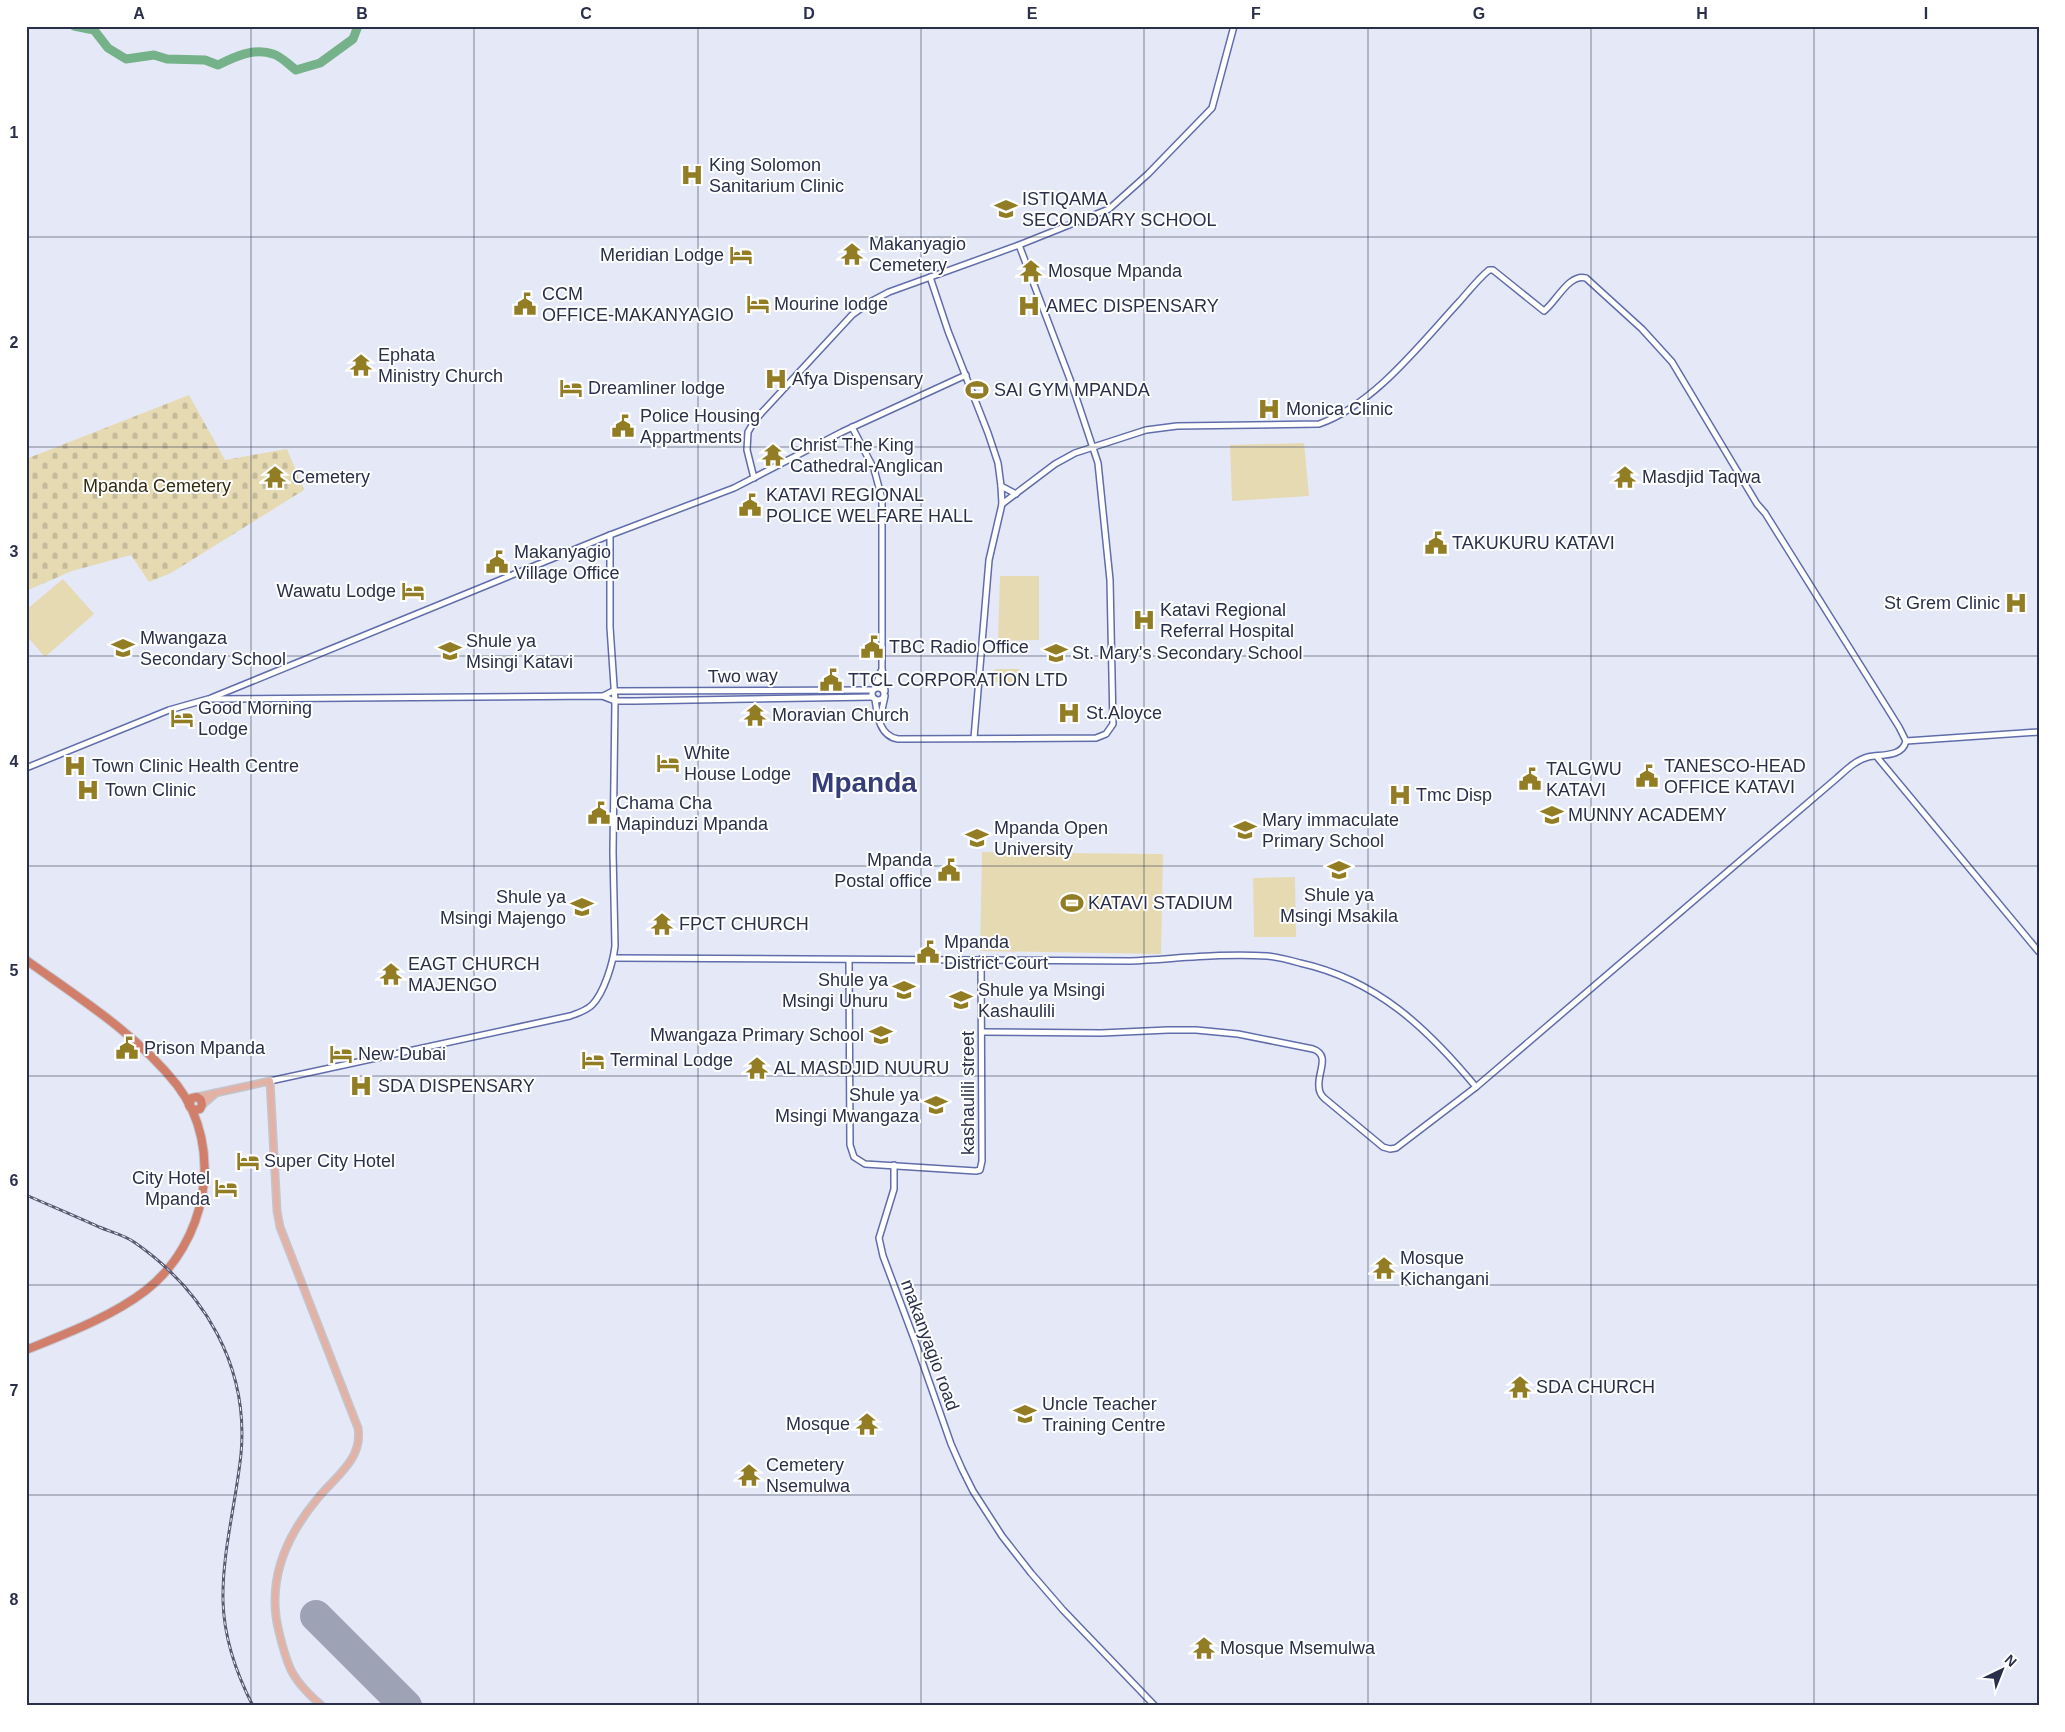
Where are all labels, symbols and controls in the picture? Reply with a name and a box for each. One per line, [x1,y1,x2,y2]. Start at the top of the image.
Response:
text: A [133,5,145,22]
text: B [356,5,368,22]
text: C [580,5,592,22]
text: D [803,5,815,22]
text: E [1027,5,1038,22]
text: F [1251,5,1261,22]
text: G [1473,5,1485,22]
text: H [1696,5,1708,22]
text: I [1924,5,1928,22]
text: 1 [10,124,19,141]
place label: King Solomon Sanitarium Clinic [709,155,844,196]
hospital icon: King Solomon Sanitarium Clinic [679,162,705,188]
place label: ISTIQAMA SECONDARY SCHOOL [1022,189,1216,230]
school or university icon: ISTIQAMA SECONDARY SCHOOL [993,196,1019,222]
place label: Makanyagio Cemetery [869,234,966,275]
temple icon: Makanyagio Cemetery [839,241,865,267]
hotel icon: Meridian Lodge [728,242,754,268]
place label: Meridian Lodge [600,245,724,265]
temple icon: Mosque Mpanda [1018,258,1044,284]
place label: Mosque Mpanda [1048,261,1183,281]
place label: CCM OFFICE-MAKANYAGIO [542,284,734,325]
public building icon: CCM OFFICE-MAKANYAGIO [512,291,538,317]
hotel icon: Mourine lodge [745,291,771,317]
hospital icon: AMEC DISPENSARY [1016,293,1042,319]
place label: Mourine lodge [774,294,888,314]
place label: AMEC DISPENSARY [1046,296,1219,316]
text: 2 [10,334,19,351]
place label: Ephata Ministry Church [378,345,503,386]
temple icon: Ephata Ministry Church [348,352,374,378]
hospital icon: Afya Dispensary [763,366,789,392]
place label: Afya Dispensary [792,369,923,389]
hotel icon: Dreamliner lodge [558,375,584,401]
sports icon: SAI GYM MPANDA [964,377,990,403]
place label: Dreamliner lodge [588,378,725,398]
place label: SAI GYM MPANDA [994,380,1150,400]
hospital icon: Monica Clinic [1256,396,1282,422]
place label: Monica Clinic [1286,399,1393,419]
place label: Police Housing Appartments [640,406,760,447]
public building icon: Police Housing Appartments [610,413,636,439]
place label: Christ The King Cathedral-Anglican [790,435,943,476]
temple icon: Christ The King Cathedral-Anglican [760,442,786,468]
temple icon: Cemetery [262,464,288,490]
temple icon: Masdjid Taqwa [1612,464,1638,490]
place label: Cemetery [292,467,370,487]
place label: Masdjid Taqwa [1642,467,1762,487]
park label: Mpanda Cemetery [83,476,231,496]
place label: KATAVI REGIONAL POLICE WELFARE HALL [766,485,973,526]
public building icon: KATAVI REGIONAL POLICE WELFARE HALL [737,492,763,518]
public building icon: TAKUKURU KATAVI [1423,530,1449,556]
place label: TAKUKURU KATAVI [1452,533,1615,553]
place label: Makanyagio Village Office [514,542,619,583]
text: 3 [10,543,19,560]
public building icon: Makanyagio Village Office [484,549,510,575]
hotel icon: Wawatu Lodge [400,578,426,604]
place label: Wawatu Lodge [277,581,396,601]
hospital icon: St Grem Clinic [2003,590,2029,616]
place label: St Grem Clinic [1884,593,2000,613]
place label: Katavi Regional Referral Hospital [1160,600,1294,641]
hospital icon: Katavi Regional Referral Hospital [1131,607,1157,633]
place label: Mwangaza Secondary School [140,628,286,669]
place label: Shule ya Msingi Katavi [466,631,573,672]
public building icon: TBC Radio Office [859,634,885,660]
school or university icon: Mwangaza Secondary School [110,635,136,661]
place label: TBC Radio Office [889,637,1029,657]
school or university icon: Shule ya Msingi Katavi [437,638,463,664]
school or university icon: St. Mary's Secondary School [1043,640,1069,666]
place label: St. Mary's Secondary School [1072,643,1303,663]
street label: Two way [708,665,778,687]
public building icon: TTCL CORPORATION LTD [818,667,844,693]
place label: TTCL CORPORATION LTD [848,670,1068,690]
place label: Good Morning Lodge [198,698,312,739]
hospital icon: St.Aloyce [1056,700,1082,726]
temple icon: Moravian Church [742,702,768,728]
place label: St.Aloyce [1086,703,1162,723]
hotel icon: Good Morning Lodge [169,705,195,731]
place label: Moravian Church [772,705,909,725]
place label: White House Lodge [684,743,791,784]
hotel icon: White House Lodge [655,750,681,776]
text: 4 [10,753,19,770]
hospital icon: Town Clinic Health Centre [62,753,88,779]
place label: Town Clinic Health Centre [92,756,299,776]
place label: TANESCO-HEAD OFFICE KATAVI [1664,756,1806,797]
place label: TALGWU KATAVI [1546,759,1622,800]
public building icon: TANESCO-HEAD OFFICE KATAVI [1634,763,1660,789]
public building icon: TALGWU KATAVI [1517,766,1543,792]
district label: Mpanda [811,767,917,798]
hospital icon: Town Clinic [75,777,101,803]
place label: Town Clinic [105,780,196,800]
hospital icon: Tmc Disp [1387,782,1413,808]
place label: Tmc Disp [1416,785,1492,805]
place label: Chama Cha Mapinduzi Mpanda [616,793,769,834]
public building icon: Chama Cha Mapinduzi Mpanda [586,800,612,826]
school or university icon: MUNNY ACADEMY [1539,802,1565,828]
place label: MUNNY ACADEMY [1568,805,1727,825]
place label: Mary immaculate Primary School [1262,810,1399,851]
school or university icon: Mary immaculate Primary School [1232,817,1258,843]
place label: Mpanda Open University [994,818,1108,859]
school or university icon: Mpanda Open University [964,825,990,851]
place label: Mpanda Postal office [834,850,933,891]
public building icon: Mpanda Postal office [936,857,962,883]
school or university icon: Shule ya Msingi Msakila [1326,857,1352,883]
place label: Shule ya Msingi Msakila [1280,885,1399,926]
place label: Shule ya Msingi Majengo [440,887,567,928]
sports icon: KATAVI STADIUM [1059,890,1085,916]
place label: KATAVI STADIUM [1088,893,1233,913]
school or university icon: Shule ya Msingi Majengo [569,894,595,920]
temple icon: FPCT CHURCH [649,911,675,937]
place label: FPCT CHURCH [679,914,809,934]
place label: Mpanda District Court [944,932,1048,973]
public building icon: Mpanda District Court [915,939,941,965]
place label: EAGT CHURCH MAJENGO [408,954,540,995]
temple icon: EAGT CHURCH MAJENGO [378,961,404,987]
text: 5 [10,962,19,979]
place label: Shule ya Msingi Uhuru [782,970,889,1011]
school or university icon: Shule ya Msingi Uhuru [891,977,917,1003]
place label: Shule ya Msingi Kashaulili [978,980,1105,1021]
school or university icon: Shule ya Msingi Kashaulili [948,987,974,1013]
school or university icon: Mwangaza Primary School [868,1022,894,1048]
place label: Mwangaza Primary School [650,1025,864,1045]
street label: kashaulili street [958,1031,978,1155]
public building icon: Prison Mpanda [114,1035,140,1061]
place label: Prison Mpanda [144,1038,266,1058]
hotel icon: New Dubai [328,1041,354,1067]
place label: New Dubai [358,1044,446,1064]
hotel icon: Terminal Lodge [580,1047,606,1073]
place label: Terminal Lodge [610,1050,733,1070]
temple icon: AL MASDJID NUURU [744,1055,770,1081]
place label: AL MASDJID NUURU [774,1058,949,1078]
hospital icon: SDA DISPENSARY [348,1073,374,1099]
place label: SDA DISPENSARY [378,1076,535,1096]
place label: Shule ya Msingi Mwangaza [775,1085,920,1126]
school or university icon: Shule ya Msingi Mwangaza [923,1092,949,1118]
hotel icon: Super City Hotel [235,1148,261,1174]
place label: Super City Hotel [264,1151,395,1171]
place label: City Hotel Mpanda [132,1168,211,1209]
text: 6 [10,1172,19,1189]
hotel icon: City Hotel Mpanda [213,1175,239,1201]
place label: Mosque Kichangani [1400,1248,1489,1289]
temple icon: Mosque Kichangani [1371,1255,1397,1281]
street label: makanyagio road [897,1277,963,1413]
temple icon: SDA CHURCH [1507,1374,1533,1400]
place label: SDA CHURCH [1536,1377,1655,1397]
text: 7 [10,1382,19,1399]
place label: Uncle Teacher Training Centre [1042,1394,1165,1435]
school or university icon: Uncle Teacher Training Centre [1012,1401,1038,1427]
temple icon: Mosque [854,1411,880,1437]
place label: Mosque [786,1414,850,1434]
place label: Cemetery Nsemulwa [766,1455,851,1496]
temple icon: Cemetery Nsemulwa [736,1462,762,1488]
text: 8 [10,1591,19,1608]
temple icon: Mosque Msemulwa [1191,1635,1217,1661]
place label: Mosque Msemulwa [1220,1638,1376,1658]
north arrow [1978,1644,2028,1694]
text: N [2002,1651,2020,1670]

